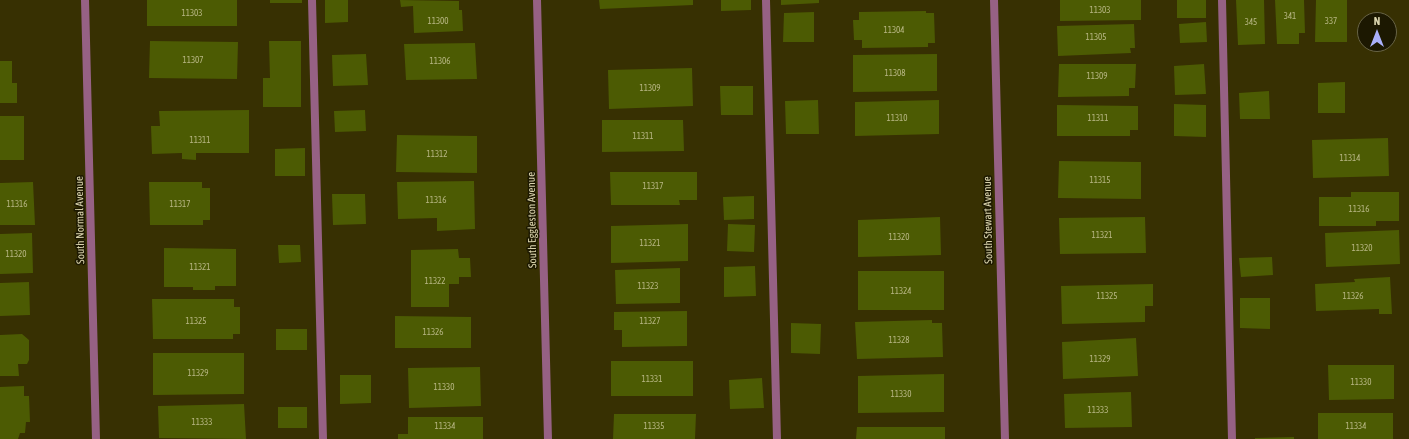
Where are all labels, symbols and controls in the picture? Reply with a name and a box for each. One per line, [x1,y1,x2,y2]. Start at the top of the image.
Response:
house number: 11303 [1089,5,1111,15]
house number: 11303 [181,8,203,18]
house number: 341 [1284,11,1296,21]
north arrow [1357,12,1397,52]
text: N [1374,15,1380,27]
house number: 11300 [427,16,449,26]
house number: 337 [1325,16,1337,26]
house number: 345 [1245,17,1257,27]
house number: 11304 [883,25,905,35]
house number: 11305 [1085,32,1107,42]
house number: 11307 [182,55,204,65]
house number: 11306 [429,56,451,66]
house number: 11308 [884,68,906,78]
house number: 11309 [1086,71,1108,81]
house number: 11309 [639,83,661,93]
house number: 11310 [886,113,908,123]
house number: 11311 [1087,113,1109,123]
house number: 11311 [632,131,654,141]
house number: 11311 [189,135,211,145]
house number: 11312 [426,149,448,159]
house number: 11314 [1339,153,1361,163]
street label: South Eggleston Avenue [525,172,539,268]
house number: 11315 [1089,175,1111,185]
street label: South Normal Avenue [73,176,87,264]
street label: South Stewart Avenue [981,176,995,264]
house number: 11317 [642,181,664,191]
house number: 11316 [425,195,447,205]
house number: 11316 [6,199,28,209]
house number: 11317 [169,199,191,209]
house number: 11316 [1348,204,1370,214]
house number: 11321 [1091,230,1113,240]
house number: 11320 [888,232,910,242]
house number: 11321 [639,238,661,248]
house number: 11320 [1351,243,1373,253]
house number: 11320 [5,249,27,259]
house number: 11321 [189,262,211,272]
house number: 11322 [424,276,446,286]
house number: 11323 [637,281,659,291]
house number: 11324 [890,286,912,296]
house number: 11325 [1096,291,1118,301]
house number: 11326 [1342,291,1364,301]
house number: 11325 [185,316,207,326]
house number: 11327 [639,316,661,326]
house number: 11326 [422,327,444,337]
house number: 11328 [888,335,910,345]
house number: 11329 [1089,354,1111,364]
house number: 11329 [187,368,209,378]
house number: 11331 [641,374,663,384]
house number: 11330 [1350,377,1372,387]
house number: 11330 [433,382,455,392]
house number: 11330 [890,389,912,399]
house number: 11333 [1087,405,1109,415]
house number: 11333 [191,417,213,427]
house number: 11334 [434,421,456,431]
house number: 11335 [643,421,665,431]
house number: 11334 [1345,421,1367,431]

